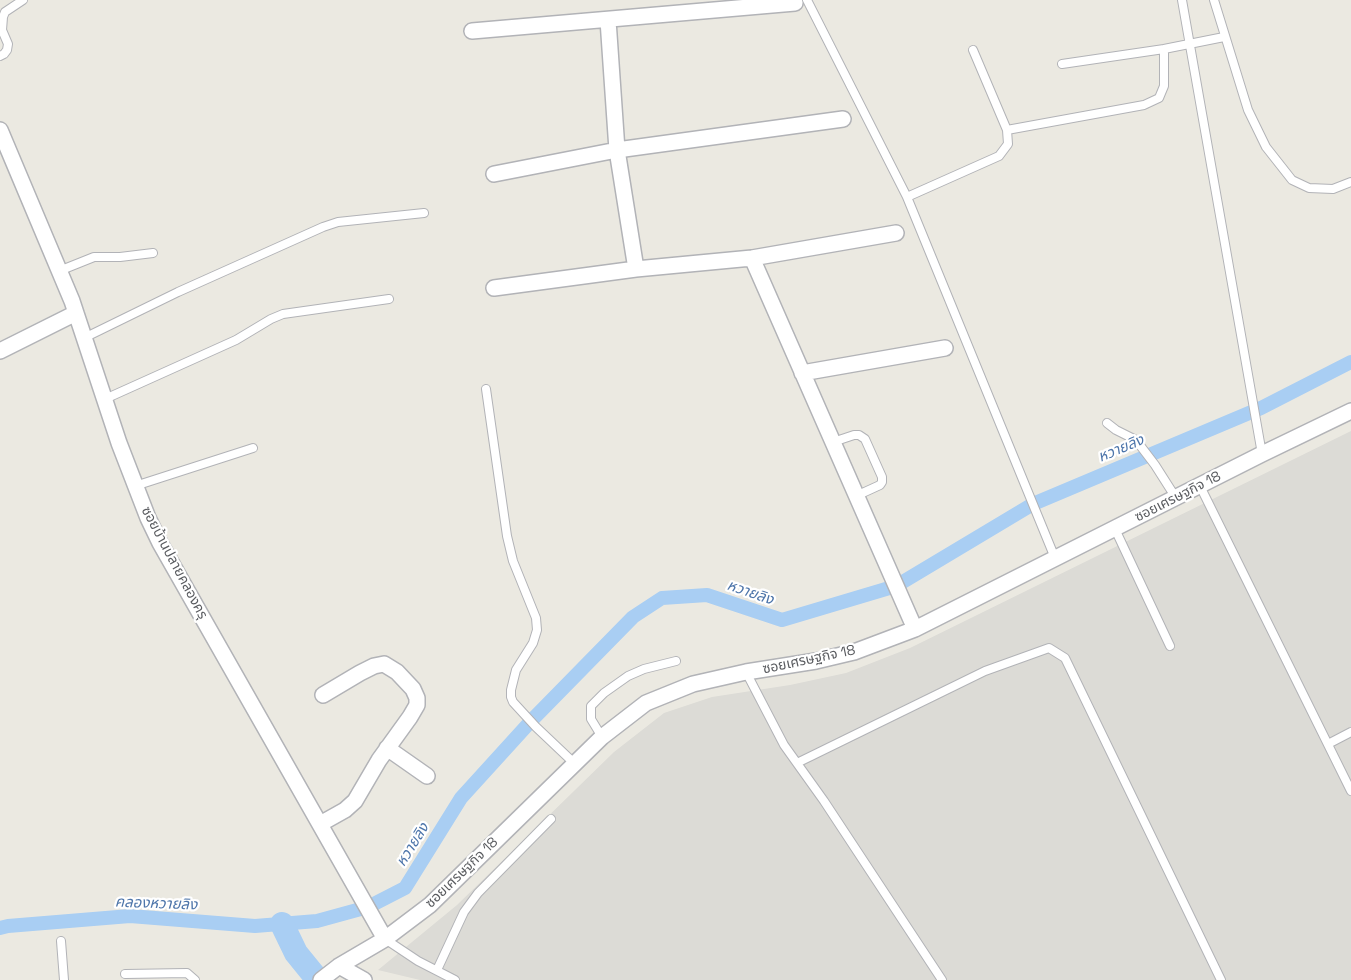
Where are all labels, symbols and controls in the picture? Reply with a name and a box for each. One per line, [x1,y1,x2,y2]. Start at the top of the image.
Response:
water label: หวายลิง [1095,431,1147,467]
street label: ซอยเศรษฐกิจ 18 [1132,468,1224,526]
street label: ซอยบ้านปลายคลองครุ [137,504,211,622]
water label: หวายลิง [724,577,776,609]
street label: ซอยเศรษฐกิจ 18 [761,642,857,678]
water label: หวายลิง [393,820,433,870]
street label: ซอยเศรษฐกิจ 18 [422,834,502,912]
water label: คลองหวายลิง [115,894,197,914]

